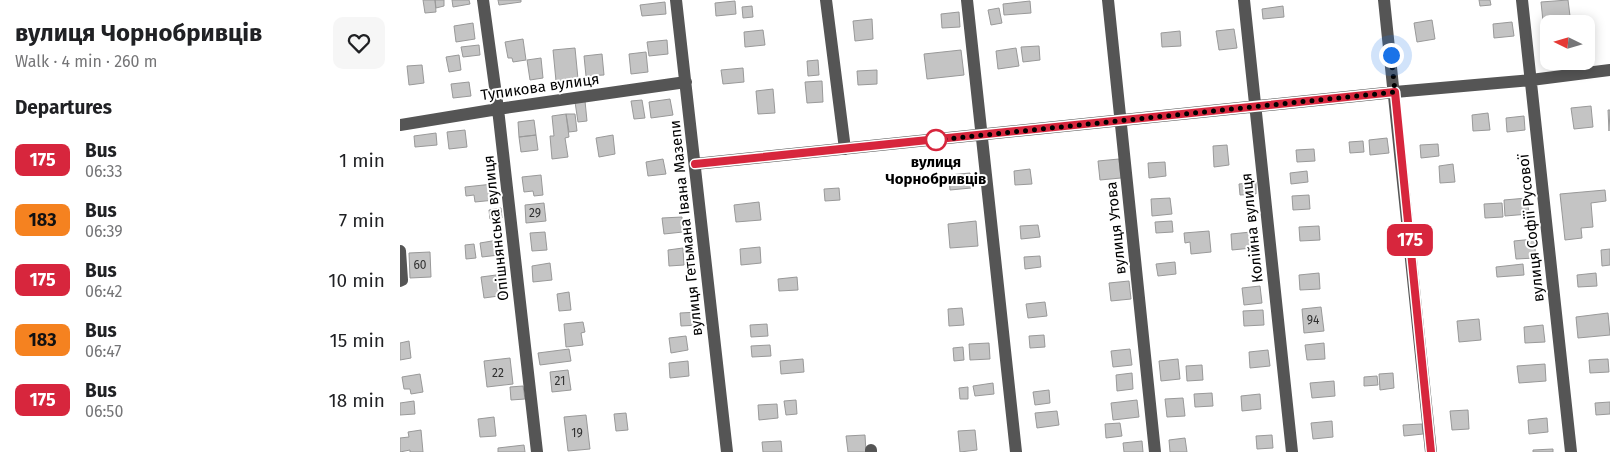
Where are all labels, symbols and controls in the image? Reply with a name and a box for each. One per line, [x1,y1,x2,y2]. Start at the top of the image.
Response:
north arrow [1540,15,1595,70]
map controls [1540,15,1595,70]
button: heart [333,17,385,69]
text: вулиця Чорнобривців [15,19,262,47]
your location [1379,43,1404,68]
text: Walk · 4 min · 260 m [15,52,157,71]
street label: Тупикова вулиця [480,70,600,104]
text: Departures [15,96,112,119]
street label: вулиця Гетьмана Івана Мазепи [666,119,706,337]
marker: вулиця Чорнобривців [925,129,947,151]
text: Bus [85,139,117,162]
text: 175 [29,149,56,171]
text: 1 min [339,149,385,172]
street label: вулиця Софії Русової [1514,152,1548,303]
place label: вулиця Чорнобривців [886,153,986,188]
street label: Опішнянська вулиця [479,154,513,302]
text: 06:33 [85,162,122,181]
street label: Колійна вулиця [1237,172,1267,284]
street label: вулиця Утова [1102,181,1130,275]
text: Bus [85,199,117,222]
house number: 29 [529,206,541,220]
text: 183 [28,209,57,231]
text: 7 min [339,209,385,232]
text: 06:39 [85,222,123,241]
line badge: 175 [1381,224,1439,256]
text: 175 [1397,229,1423,251]
house number: 60 [413,258,427,272]
text: Bus [85,259,117,282]
text: 175 [29,269,56,291]
text: 10 min [328,269,385,292]
text: 06:42 [85,282,122,301]
house number: 94 [1307,313,1320,327]
text: Bus [85,319,117,342]
text: 183 [28,329,57,351]
text: 15 min [329,329,385,352]
text: 06:47 [85,342,121,361]
house number: 22 [492,366,504,380]
house number: 21 [555,374,565,388]
text: Bus [85,379,117,402]
text: 175 [29,389,56,411]
text: 18 min [328,389,385,412]
text: 06:50 [85,402,123,421]
house number: 19 [571,426,583,440]

